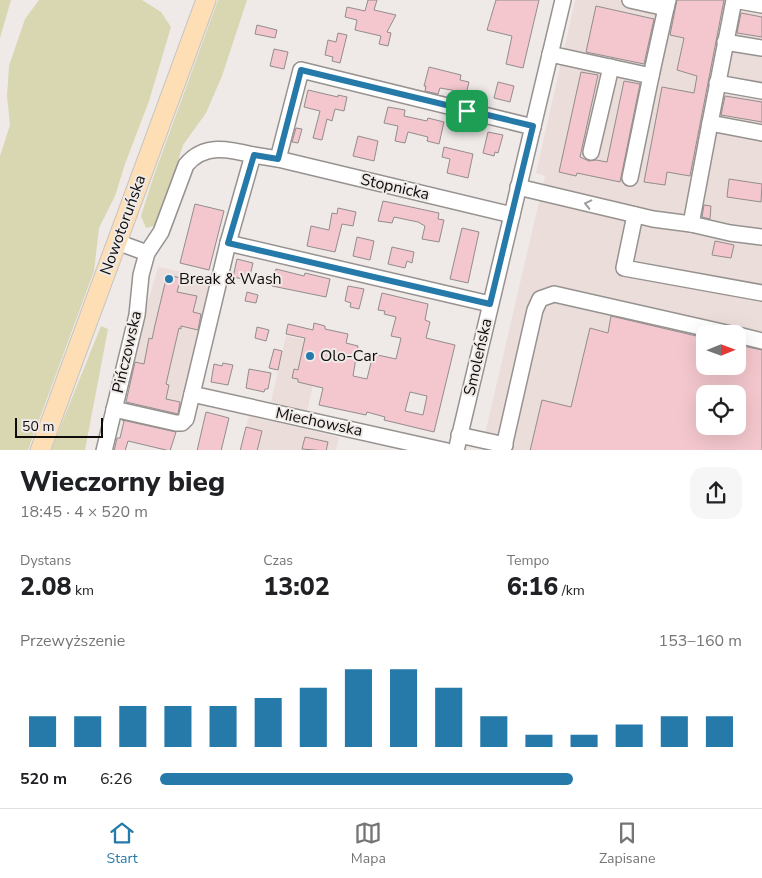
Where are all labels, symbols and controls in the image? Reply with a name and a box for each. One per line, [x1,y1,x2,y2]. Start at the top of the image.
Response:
pin [446,90,488,132]
icon: arrive [453,97,481,125]
street label: Stopnicka [358,168,432,206]
street label: Nowotoruńska [95,172,151,278]
one-way arrow [583,199,592,210]
place label: Break & Wash [179,268,282,290]
marker: Break & Wash [163,273,175,285]
street label: Pińczowska [107,309,147,395]
street label: Smoleńska [458,316,498,398]
north arrow [696,325,746,375]
map controls [696,325,746,435]
place label: Olo-Car [320,345,378,367]
marker: Olo-Car [304,350,316,362]
button: locate [696,385,746,435]
street label: Miechowska [273,402,365,442]
scale bar [15,416,102,439]
text: 50 m [22,417,54,436]
text: Wieczorny bieg [20,463,225,501]
button: share [690,467,742,519]
text: 18:45 · 4 × 520 m [20,501,148,523]
text: Dystans [20,551,71,570]
text: Czas [263,551,293,570]
text: Tempo [507,551,549,570]
text: 2.08 [20,570,72,604]
text: 13:02 [263,570,330,604]
text: 6:16 [507,570,558,604]
text: km [72,581,94,600]
text: /km [558,581,585,600]
text: Przewyższenie [20,630,125,652]
text: 153–160 m [659,630,742,652]
text: 520 m [20,768,67,790]
text: 6:26 [100,768,132,790]
tab: Start [107,819,138,868]
tab: Mapa [351,819,386,868]
tab: Zapisane [599,819,655,868]

